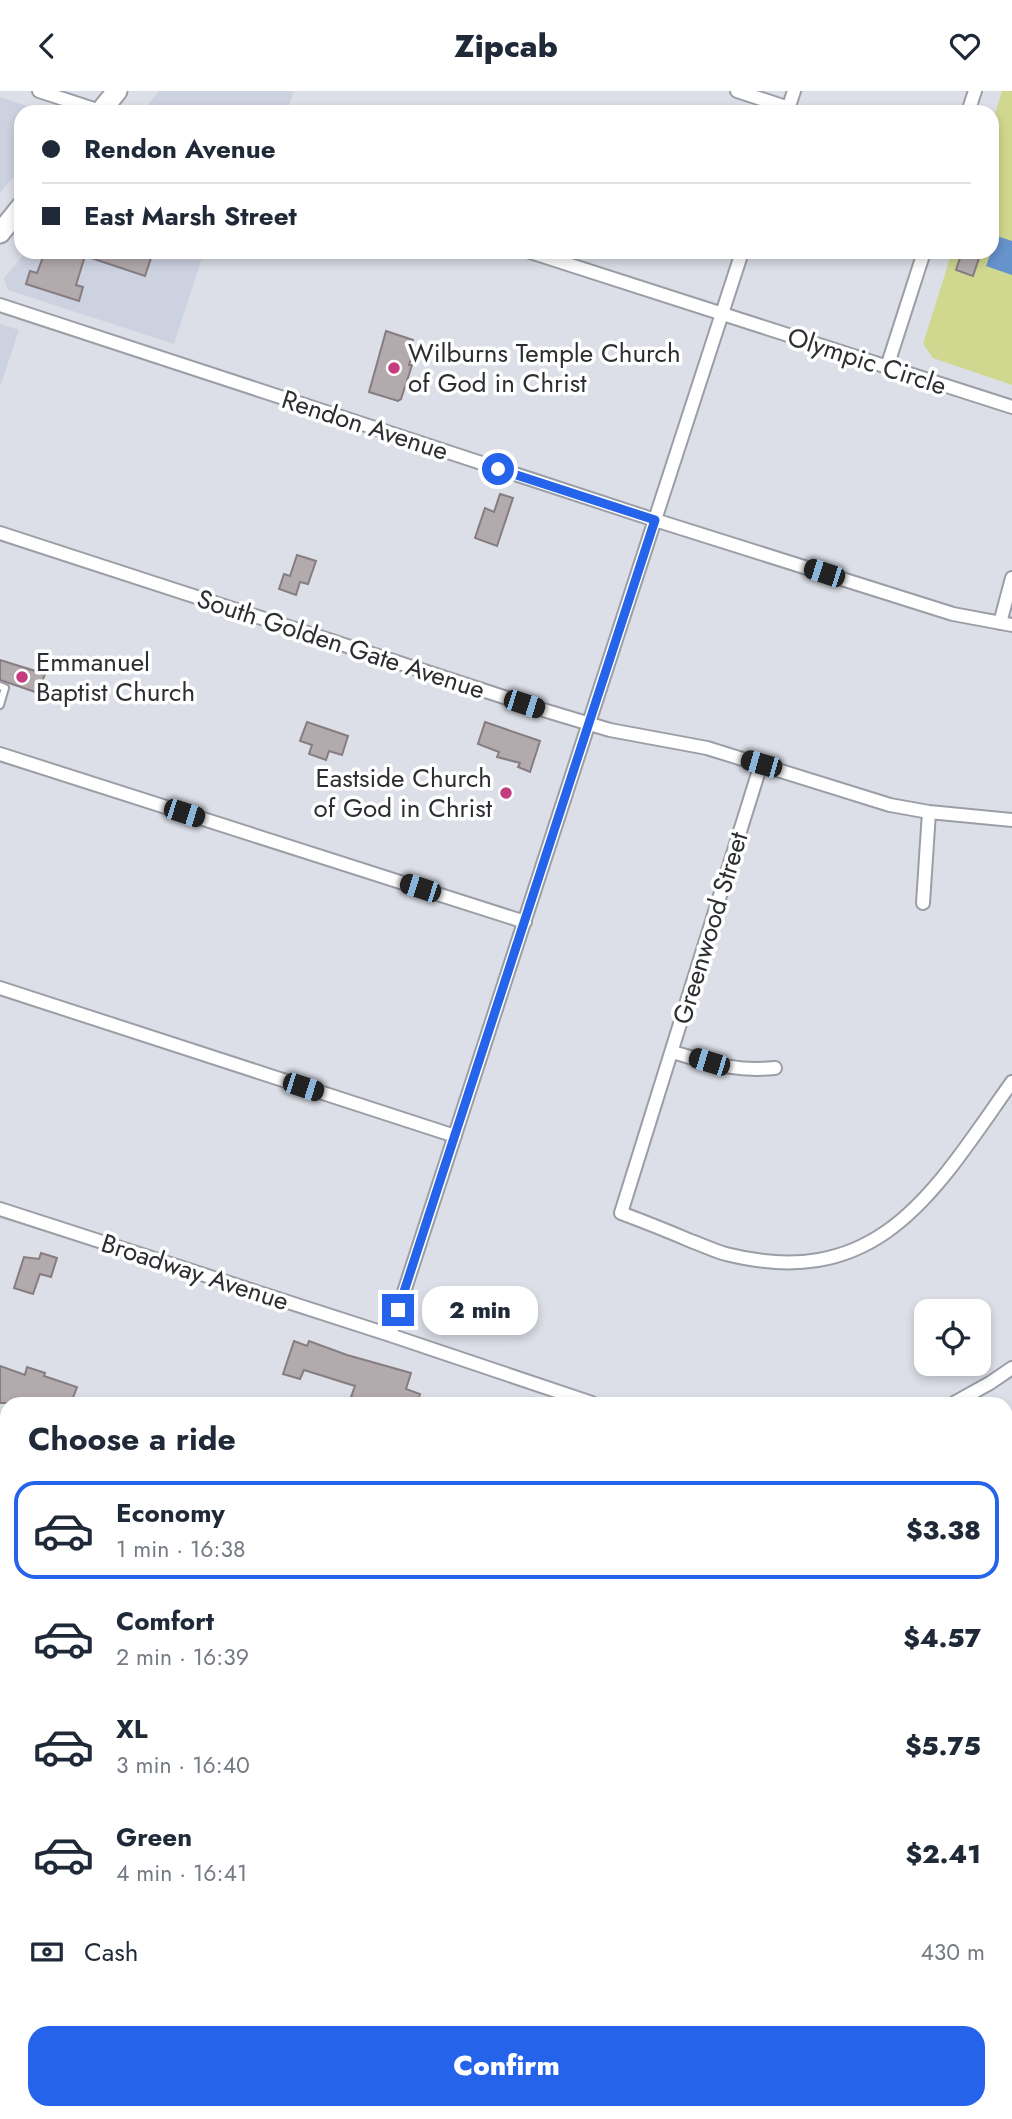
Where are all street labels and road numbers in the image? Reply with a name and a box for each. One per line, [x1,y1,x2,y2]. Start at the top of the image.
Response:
street label: Olympic Circle [783,317,951,405]
street label: Rendon Avenue [277,380,453,470]
street label: South Golden Gate Avenue [192,579,490,709]
street label: Greenwood Street [663,826,758,1029]
street label: Broadway Avenue [96,1224,294,1320]

